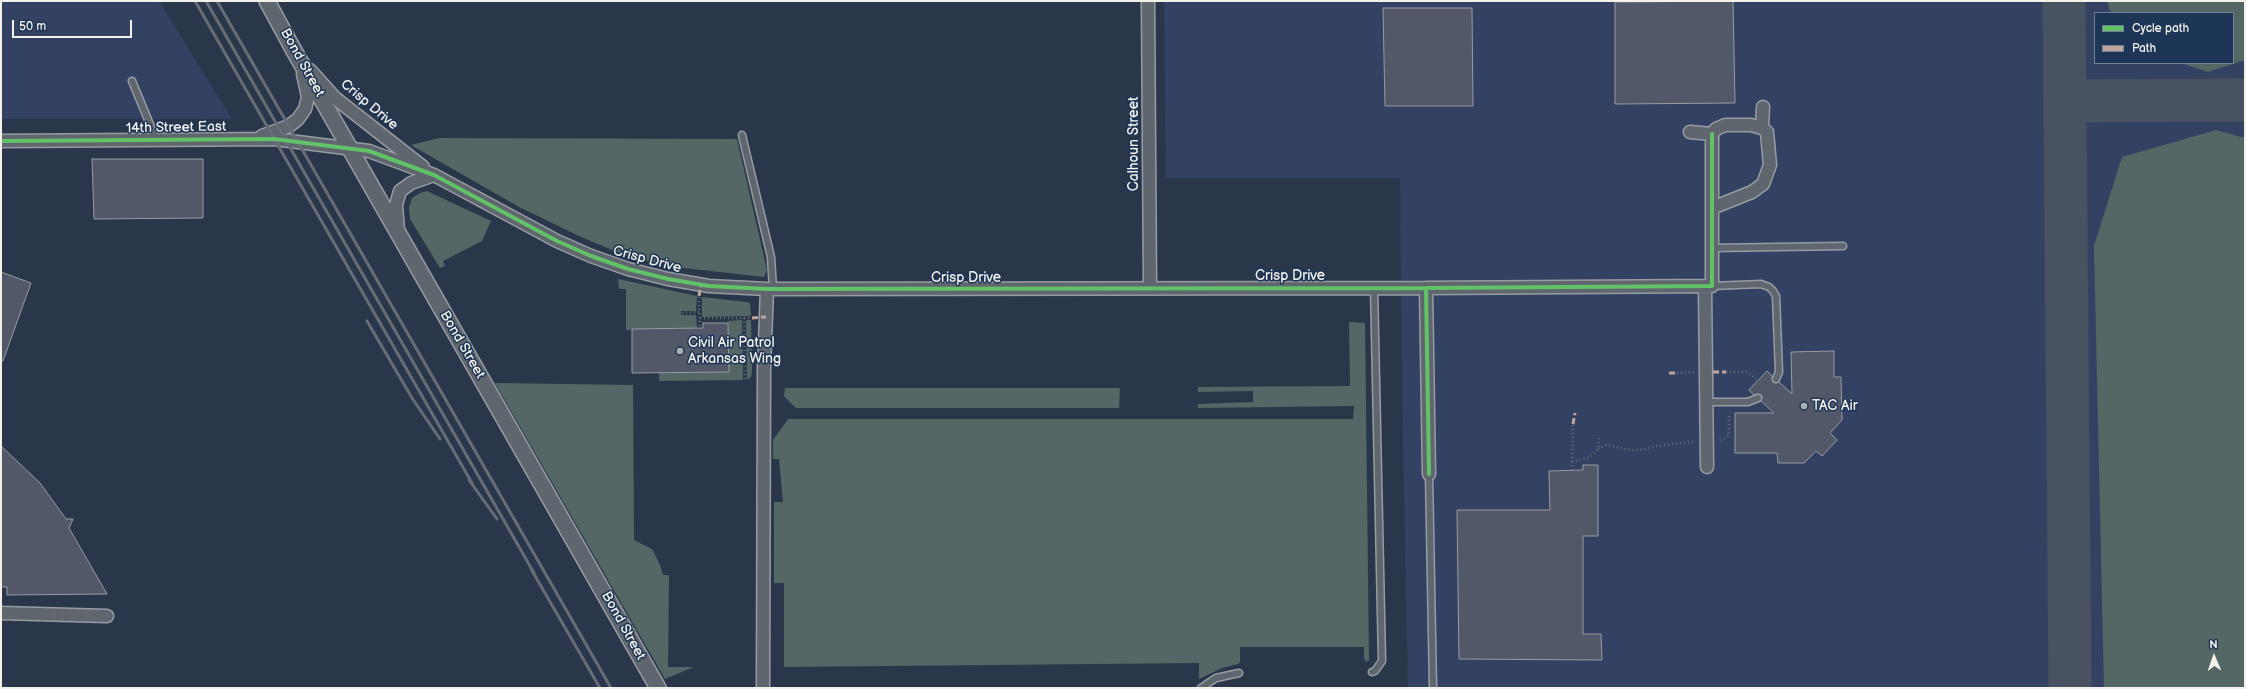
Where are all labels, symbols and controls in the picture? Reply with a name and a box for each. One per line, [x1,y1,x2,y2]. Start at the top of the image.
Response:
scale bar [14,12,134,38]
legend [2094,12,2234,64]
text: 50 m [19,19,46,34]
text: Cycle path [2132,21,2189,36]
street label: Bond Street [276,26,328,100]
text: Path [2132,41,2156,56]
street label: Crisp Drive [337,76,401,134]
street label: Calhoun Street [1126,97,1142,191]
street label: 14th Street East [126,119,226,137]
street label: Crisp Drive [611,243,683,277]
street label: Crisp Drive [1255,268,1325,284]
street label: Crisp Drive [931,270,1001,286]
street label: Bond Street [436,308,488,382]
place label: Civil Air Patrol Arkansas Wing [688,335,781,368]
marker: Civil Air Patrol Arkansas Wing [675,346,685,356]
place label: TAC Air [1812,398,1858,414]
marker: TAC Air [1799,401,1809,411]
street label: Bond Street [597,589,649,663]
north arrow [2194,637,2234,677]
text: N [2209,638,2218,651]

